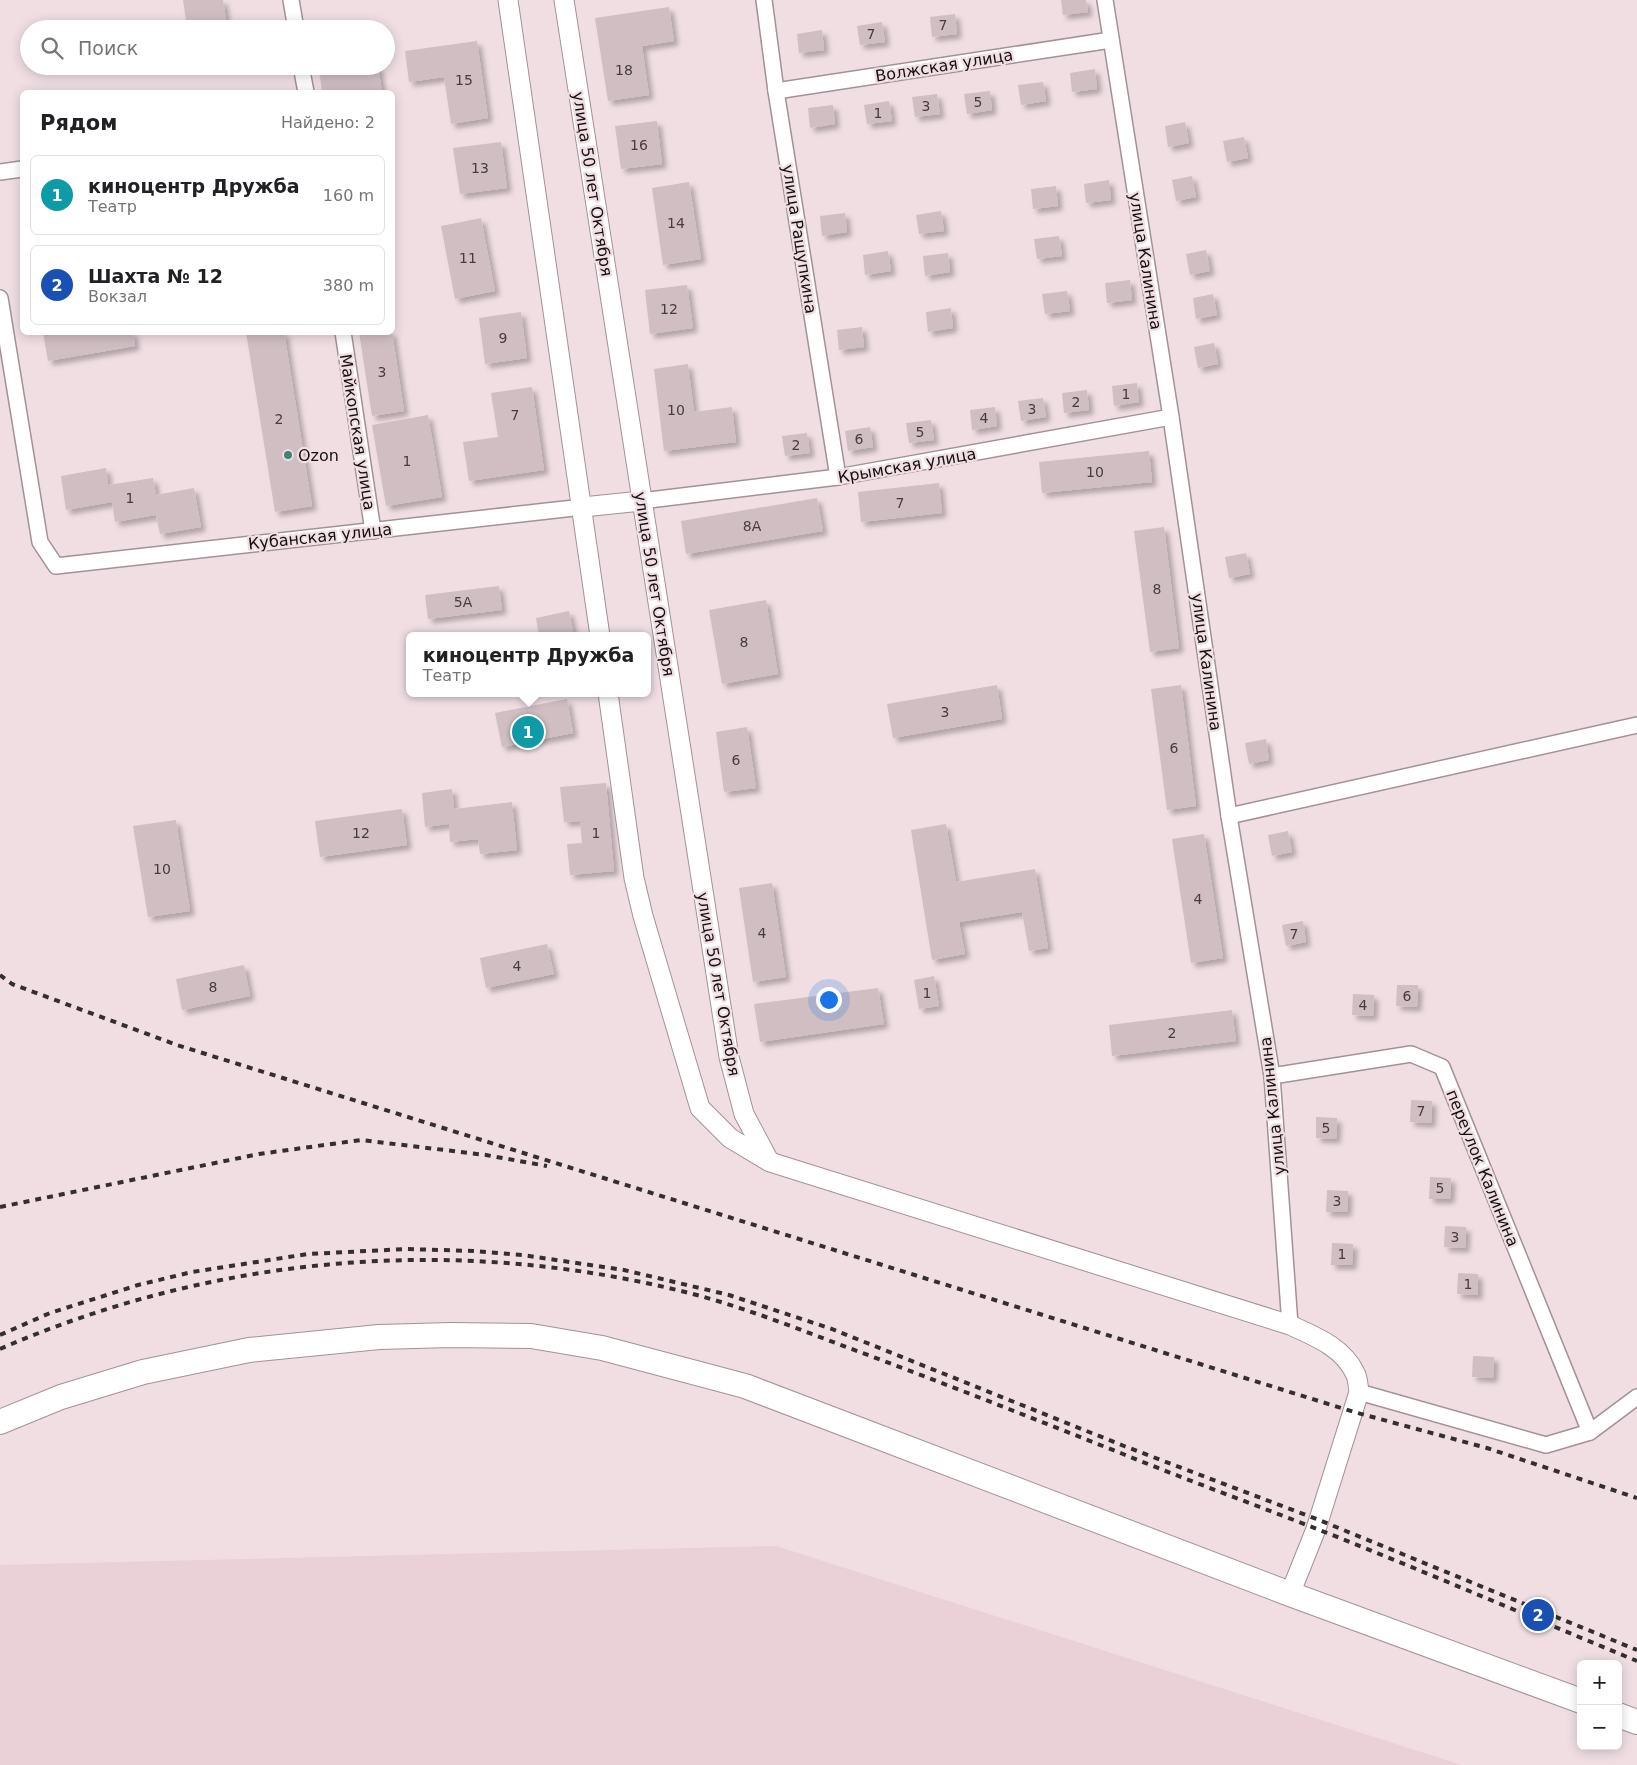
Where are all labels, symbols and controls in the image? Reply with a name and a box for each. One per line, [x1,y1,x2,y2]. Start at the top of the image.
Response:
house number: 7 [939,17,947,33]
search box [20,20,395,75]
house number: 7 [867,26,875,42]
icon: search [38,34,66,62]
text: Поиск [78,37,138,59]
street label: Волжская улица [874,45,1014,86]
house number: 18 [615,62,633,78]
house number: 15 [455,72,473,88]
street label: улица 50 лет Октября [569,90,616,278]
house number: 5 [974,94,982,110]
house number: 3 [922,98,930,114]
house number: 1 [874,105,882,121]
text: Рядом [40,111,117,135]
text: Найдено: 2 [281,113,375,132]
house number: 16 [630,137,648,153]
house number: 13 [471,160,489,176]
street label: улица Ращупкина [778,163,821,315]
text: киноцентр Дружба [88,175,300,197]
text: 1 [51,186,63,205]
text: 160 m [323,186,374,205]
street label: улица Калинина [1125,191,1166,331]
text: Театр [88,197,137,216]
house number: 14 [667,215,685,231]
house number: 11 [459,250,477,266]
text: Шахта № 12 [88,265,223,287]
text: 2 [51,276,63,295]
text: 380 m [323,276,374,295]
text: Вокзал [88,287,147,306]
house number: 12 [660,301,678,317]
house number: 9 [499,330,507,346]
street label: Майкопская улица [336,353,379,511]
house number: 3 [378,364,386,380]
house number: 1 [1122,386,1130,402]
house number: 2 [1072,394,1080,410]
house number: 3 [1028,401,1036,417]
house number: 10 [667,402,685,418]
house number: 7 [511,407,519,423]
house number: 4 [980,410,989,426]
house number: 2 [275,411,283,427]
house number: 5 [916,424,924,440]
house number: 6 [855,431,864,447]
house number: 2 [792,437,800,453]
street label: Крымская улица [837,444,978,487]
place label: Ozon [298,446,339,465]
marker: Ozon [282,449,294,461]
house number: 1 [403,453,411,469]
house number: 10 [1086,464,1104,480]
house number: 1 [126,490,134,506]
street label: улица 50 лет Октября [631,490,678,678]
house number: 7 [896,495,904,511]
house number: 8А [743,518,762,534]
street label: Кубанская улица [247,519,393,554]
house number: 8 [1153,581,1161,597]
street label: улица Калинина [1187,592,1226,732]
house number: 5А [454,594,473,610]
popup [406,632,651,697]
house number: 8 [740,634,748,650]
text: киноцентр Дружба [423,644,634,666]
text: Театр [423,666,472,685]
house number: 3 [941,704,949,720]
pin: 1 [512,713,544,751]
house number: 6 [1170,740,1179,756]
house number: 6 [732,752,741,768]
house number: 12 [352,825,370,841]
house number: 1 [592,825,600,841]
house number: 10 [153,861,171,877]
street label: улица 50 лет Октября [693,891,744,1078]
house number: 4 [1194,891,1203,907]
house number: 4 [758,925,767,941]
house number: 7 [1290,926,1298,942]
house number: 4 [513,958,522,974]
house number: 8 [209,979,217,995]
house number: 1 [923,985,931,1001]
your location [816,987,842,1013]
house number: 6 [1403,988,1412,1004]
house number: 4 [1359,997,1368,1013]
house number: 2 [1168,1025,1176,1041]
street label: улица Калинина [1256,1036,1289,1176]
street label: переулок Калинина [1442,1087,1523,1249]
house number: 7 [1417,1103,1425,1119]
house number: 5 [1322,1120,1330,1136]
house number: 5 [1436,1180,1444,1196]
house number: 3 [1333,1193,1341,1209]
house number: 3 [1451,1229,1459,1245]
house number: 1 [1338,1246,1346,1262]
house number: 1 [1464,1276,1472,1292]
pin: 2 [1522,1596,1554,1634]
map controls [1577,1660,1622,1750]
button: + [1577,1660,1622,1705]
button: − [1577,1705,1622,1750]

